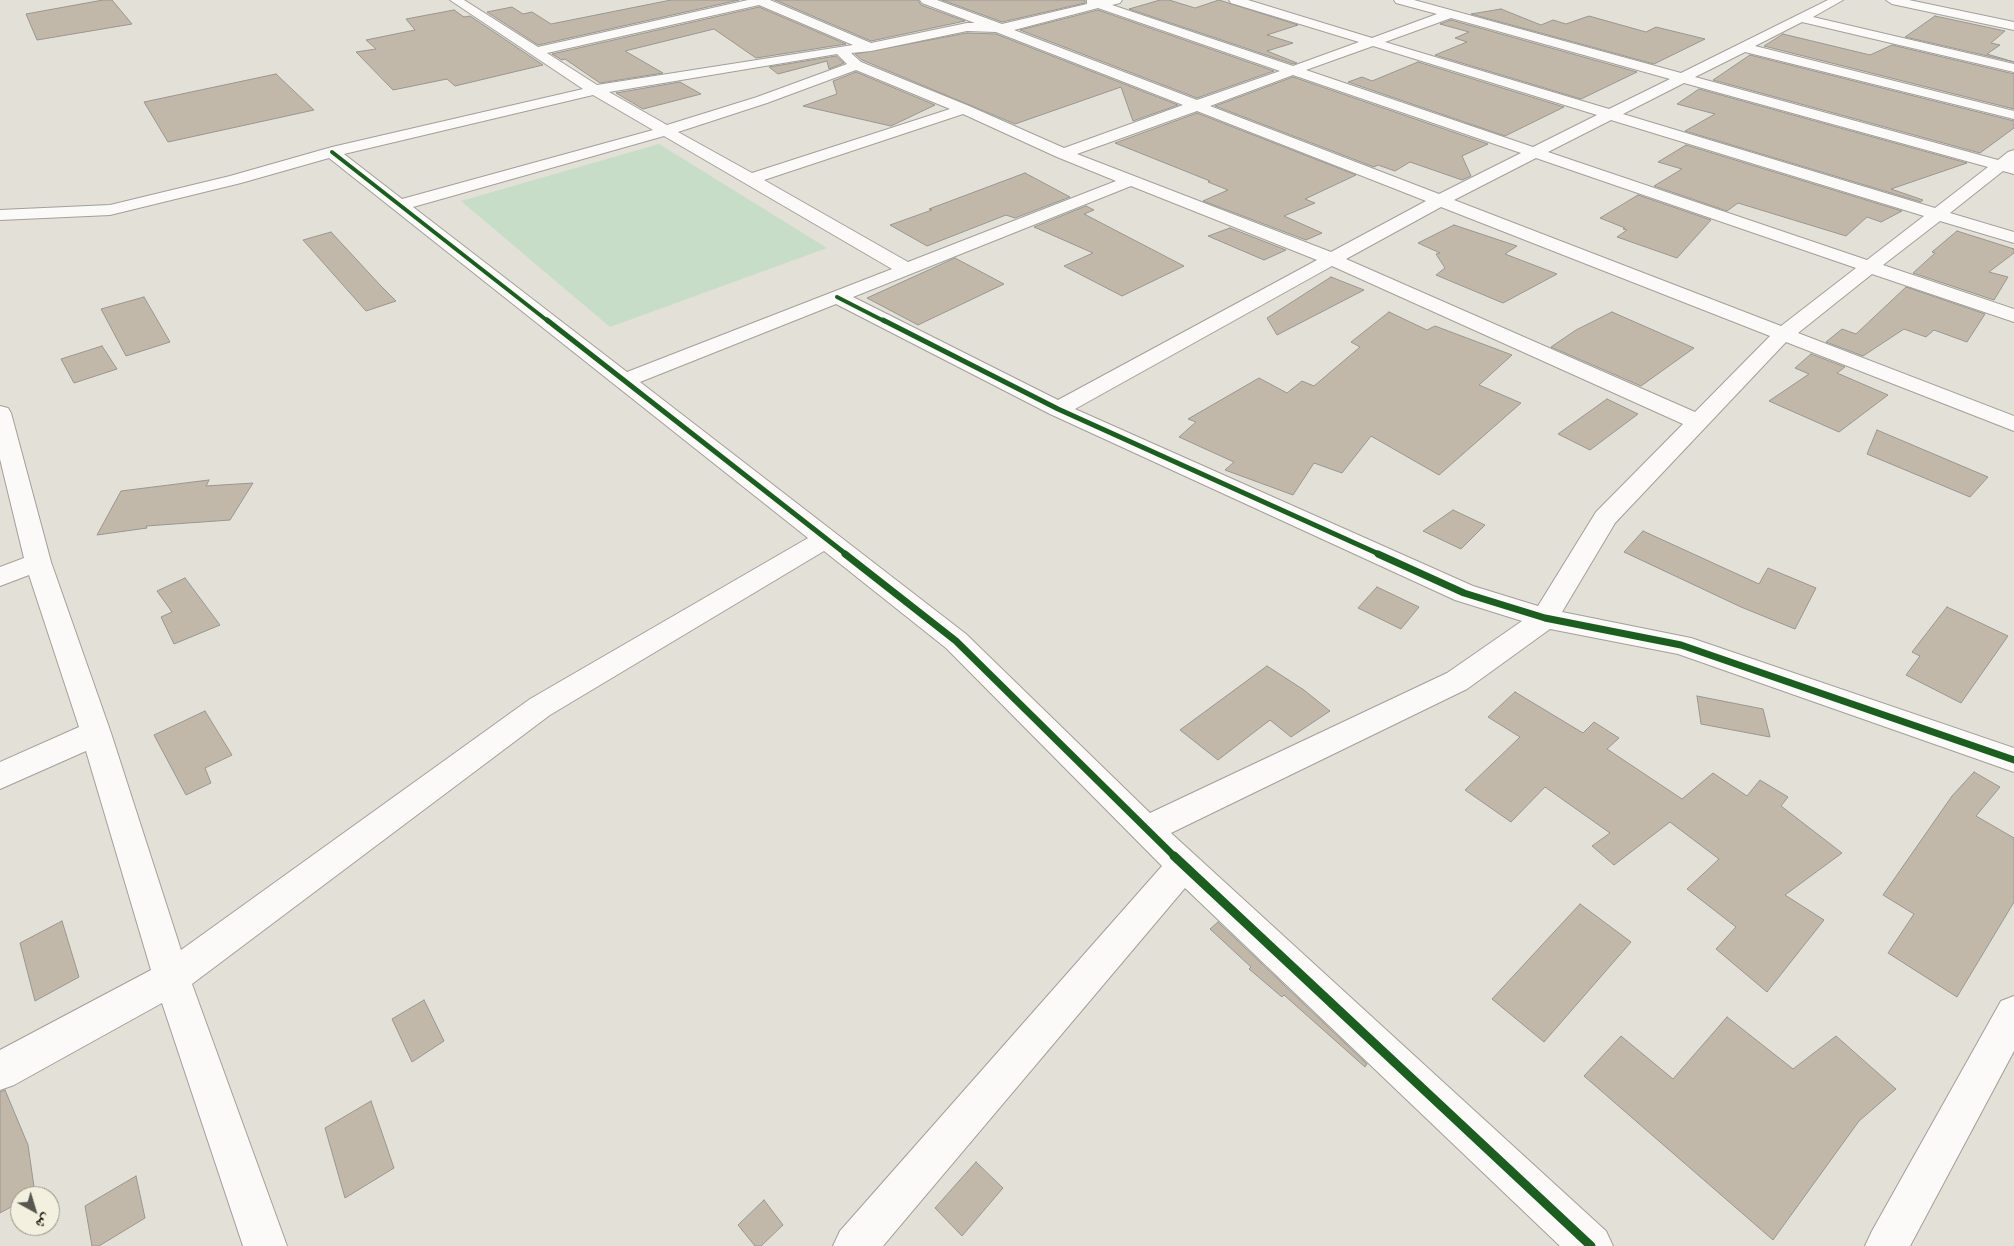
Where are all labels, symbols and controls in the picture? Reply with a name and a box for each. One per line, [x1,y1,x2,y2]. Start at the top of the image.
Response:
north arrow [10,1186,60,1236]
text: ش [32,1210,55,1234]

